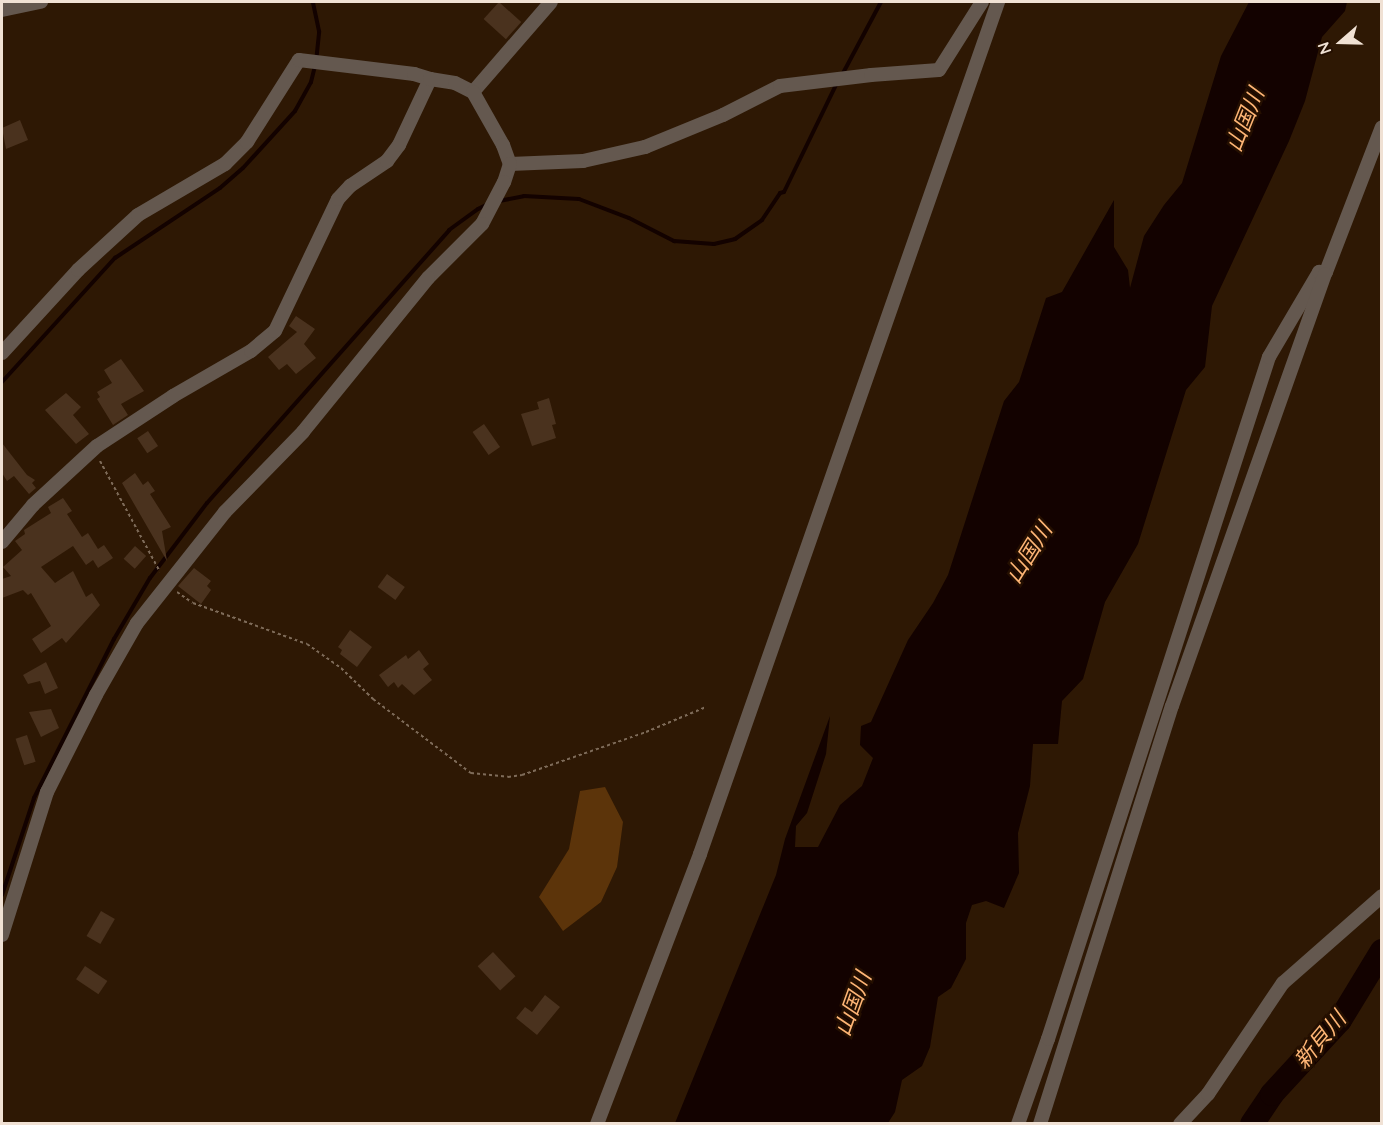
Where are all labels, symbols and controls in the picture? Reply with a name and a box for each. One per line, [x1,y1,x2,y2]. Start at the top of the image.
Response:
north arrow [1311,12,1371,72]
text: N [1313,39,1335,57]
water label: 山国川 [1220,84,1270,156]
water label: 山国川 [1000,518,1058,588]
water label: 山国川 [829,968,877,1040]
water label: 新貝川 [1289,1006,1351,1074]

